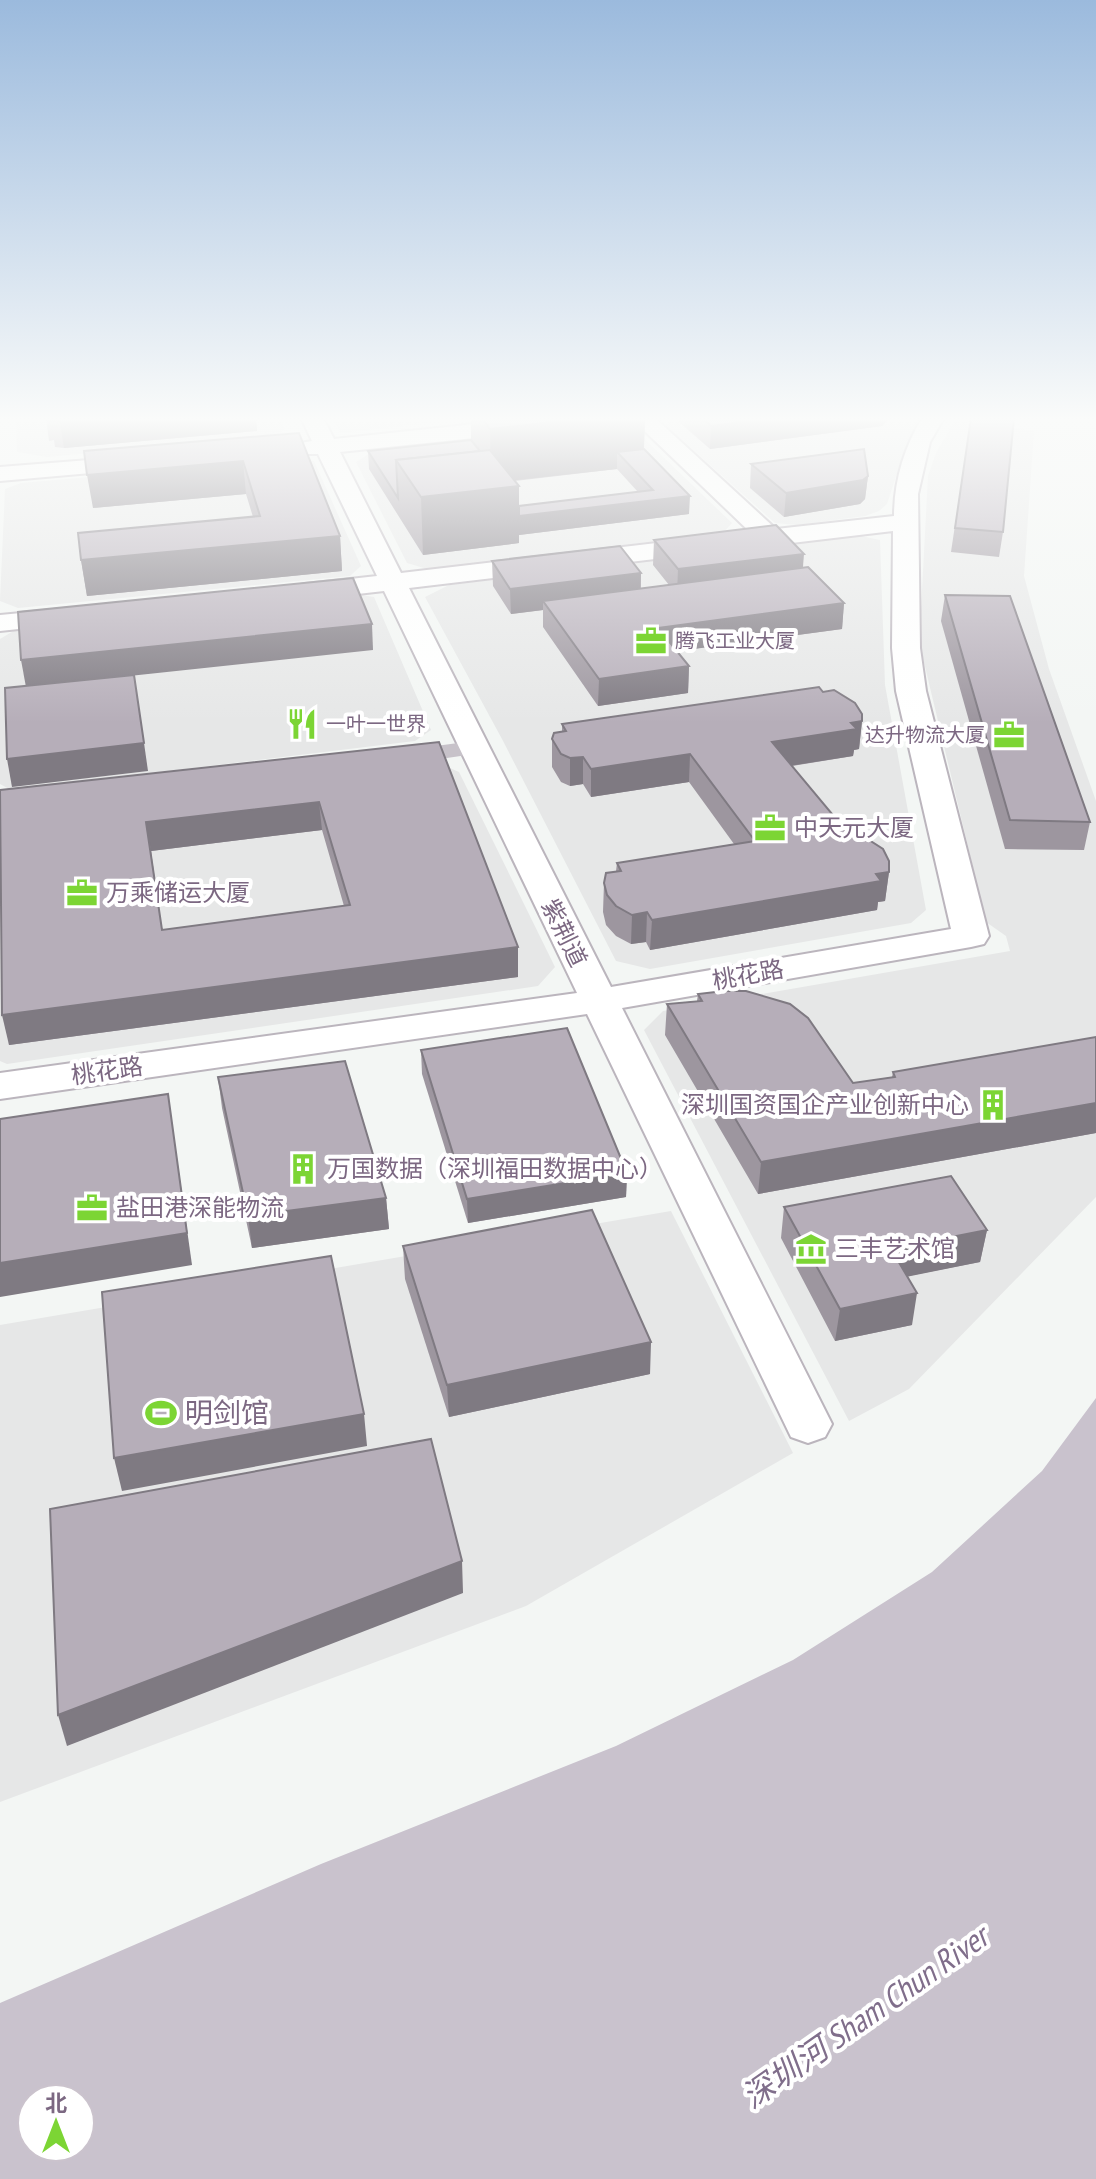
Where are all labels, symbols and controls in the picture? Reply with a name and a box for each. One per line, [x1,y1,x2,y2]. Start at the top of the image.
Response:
office icon: 腾飞工业大厦 [634,624,668,658]
place label: 腾飞工业大厦 [675,628,795,654]
restaurant icon: 一叶一世界 [285,707,319,741]
place label: 一叶一世界 [326,711,426,737]
office icon: 达升物流大厦 [992,718,1026,752]
place label: 达升物流大厦 [865,722,985,748]
office icon: 中天元大厦 [753,811,787,845]
place label: 中天元大厦 [794,812,914,843]
office icon: 万乘储运大厦 [65,876,99,910]
place label: 万乘储运大厦 [106,877,250,908]
street label: 紫荆道 [535,894,594,972]
street label: 桃花路 [710,953,786,996]
street label: 桃花路 [69,1050,145,1091]
building icon: 深圳国资国企产业创新中心 [976,1088,1010,1122]
place label: 深圳国资国企产业创新中心 [681,1089,969,1120]
building icon: 万国数据（深圳福田数据中心） [286,1152,320,1186]
place label: 万国数据（深圳福田数据中心） [327,1153,663,1184]
office icon: 盐田港深能物流 [75,1191,109,1225]
place label: 盐田港深能物流 [116,1192,284,1223]
museum icon: 三丰艺术馆 [794,1232,828,1266]
place label: 三丰艺术馆 [835,1233,955,1264]
place label: 明剑馆 [185,1394,269,1431]
sports icon: 明剑馆 [144,1396,178,1430]
water label: 深圳河 Sham Chun River [733,1913,999,2117]
north arrow [16,2083,96,2163]
text: 北 [45,2089,67,2117]

